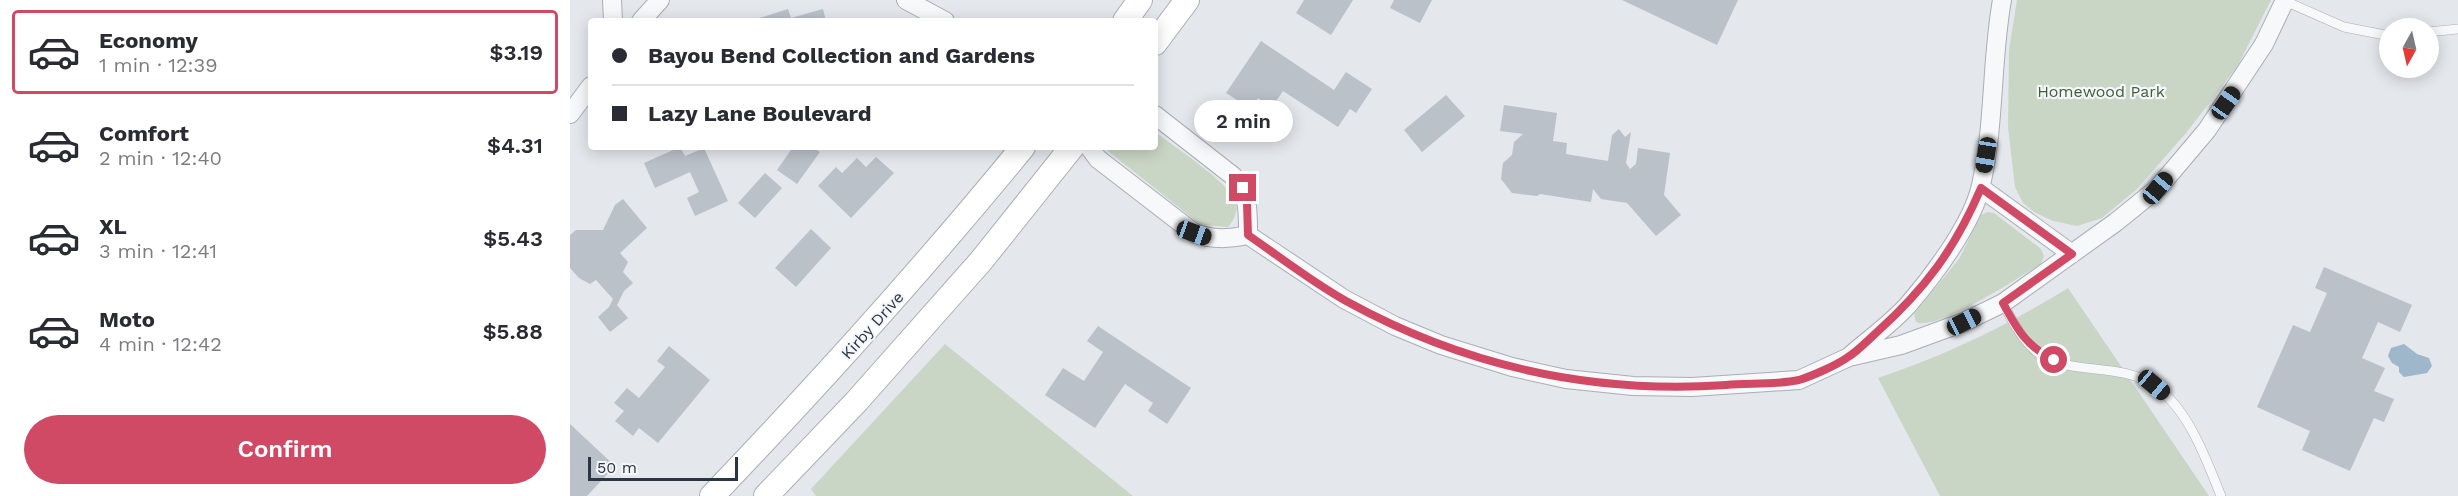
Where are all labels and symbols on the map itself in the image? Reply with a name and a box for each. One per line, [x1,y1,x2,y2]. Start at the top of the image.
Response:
north arrow [2379,18,2439,78]
park label: Homewood Park [2037,82,2165,101]
car [2208,83,2244,123]
callout: 2 min [1194,101,1292,143]
car [1974,136,1998,174]
car [2140,168,2176,208]
route end [1229,174,1256,201]
car [1174,218,1214,248]
street label: Kirby Drive [837,288,908,363]
car [1944,306,1984,338]
route start [2040,346,2067,373]
car [2134,367,2174,403]
scale bar [588,454,738,482]

